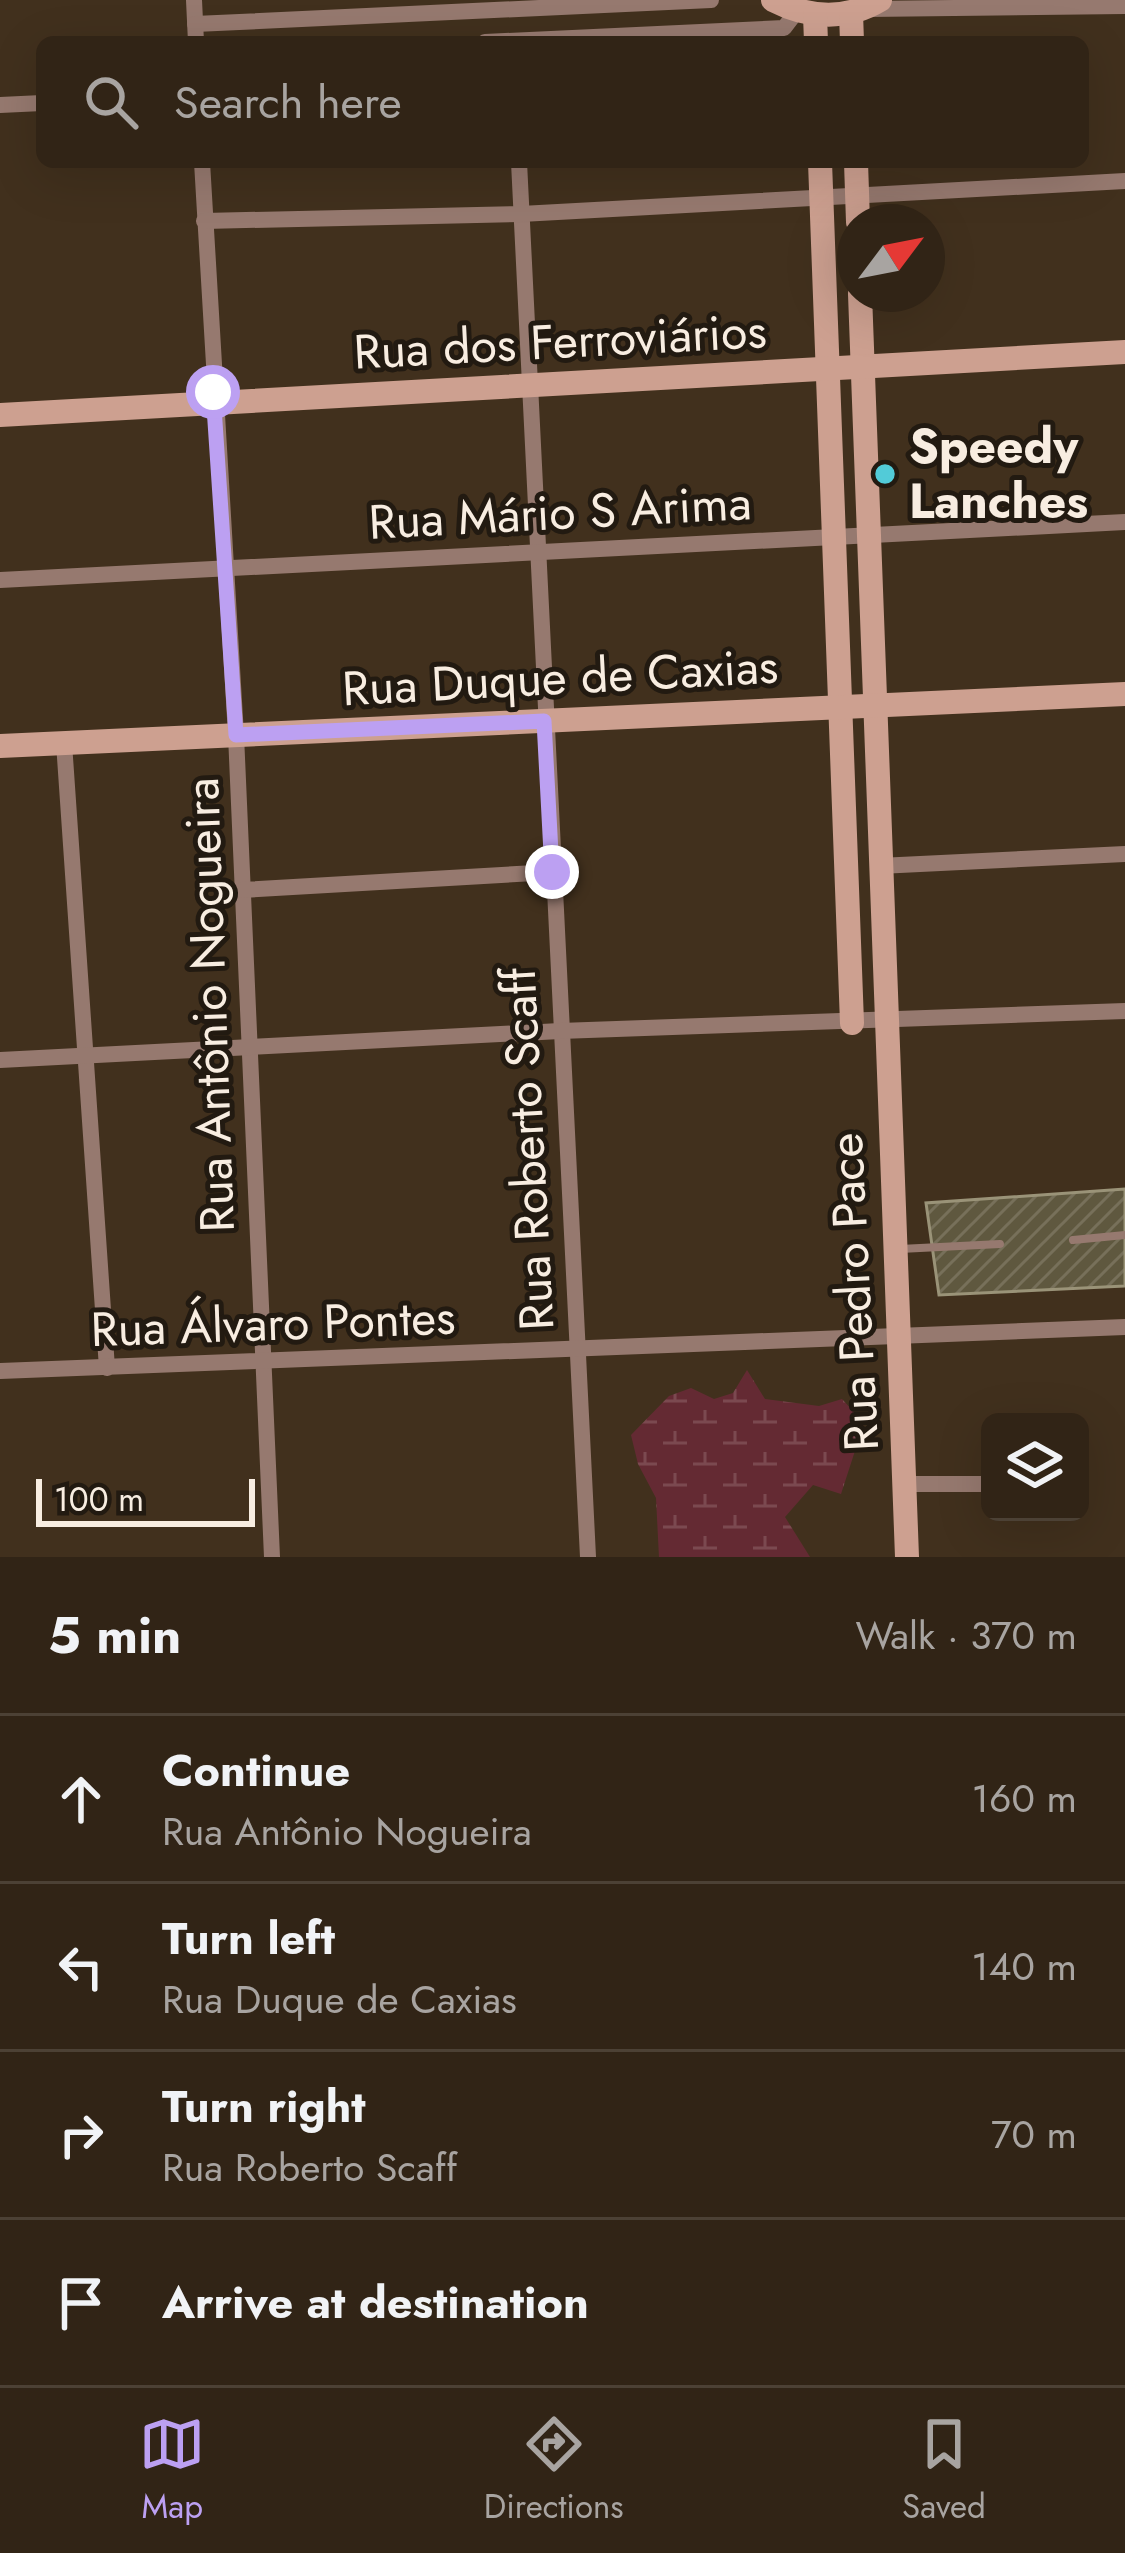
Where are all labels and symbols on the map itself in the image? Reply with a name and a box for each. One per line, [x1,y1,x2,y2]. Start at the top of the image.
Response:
north arrow [837,204,945,312]
street label: Rua dos Ferroviários [352,296,768,387]
route start [186,365,240,419]
place label: Speedy Lanches [909,412,1088,536]
marker: Speedy Lanches [872,461,898,487]
street label: Rua Mário S Arima [367,468,753,557]
street label: Rua Duque de Caxias [340,632,780,723]
street label: Rua Antônio Nogueira [167,776,252,1234]
route end [525,845,579,899]
street label: Rua Roberto Scaff [483,965,571,1332]
street label: Rua Pedro Pace [811,1131,896,1453]
street label: Rua Álvaro Pontes [90,1283,456,1364]
scale bar [36,1473,255,1526]

